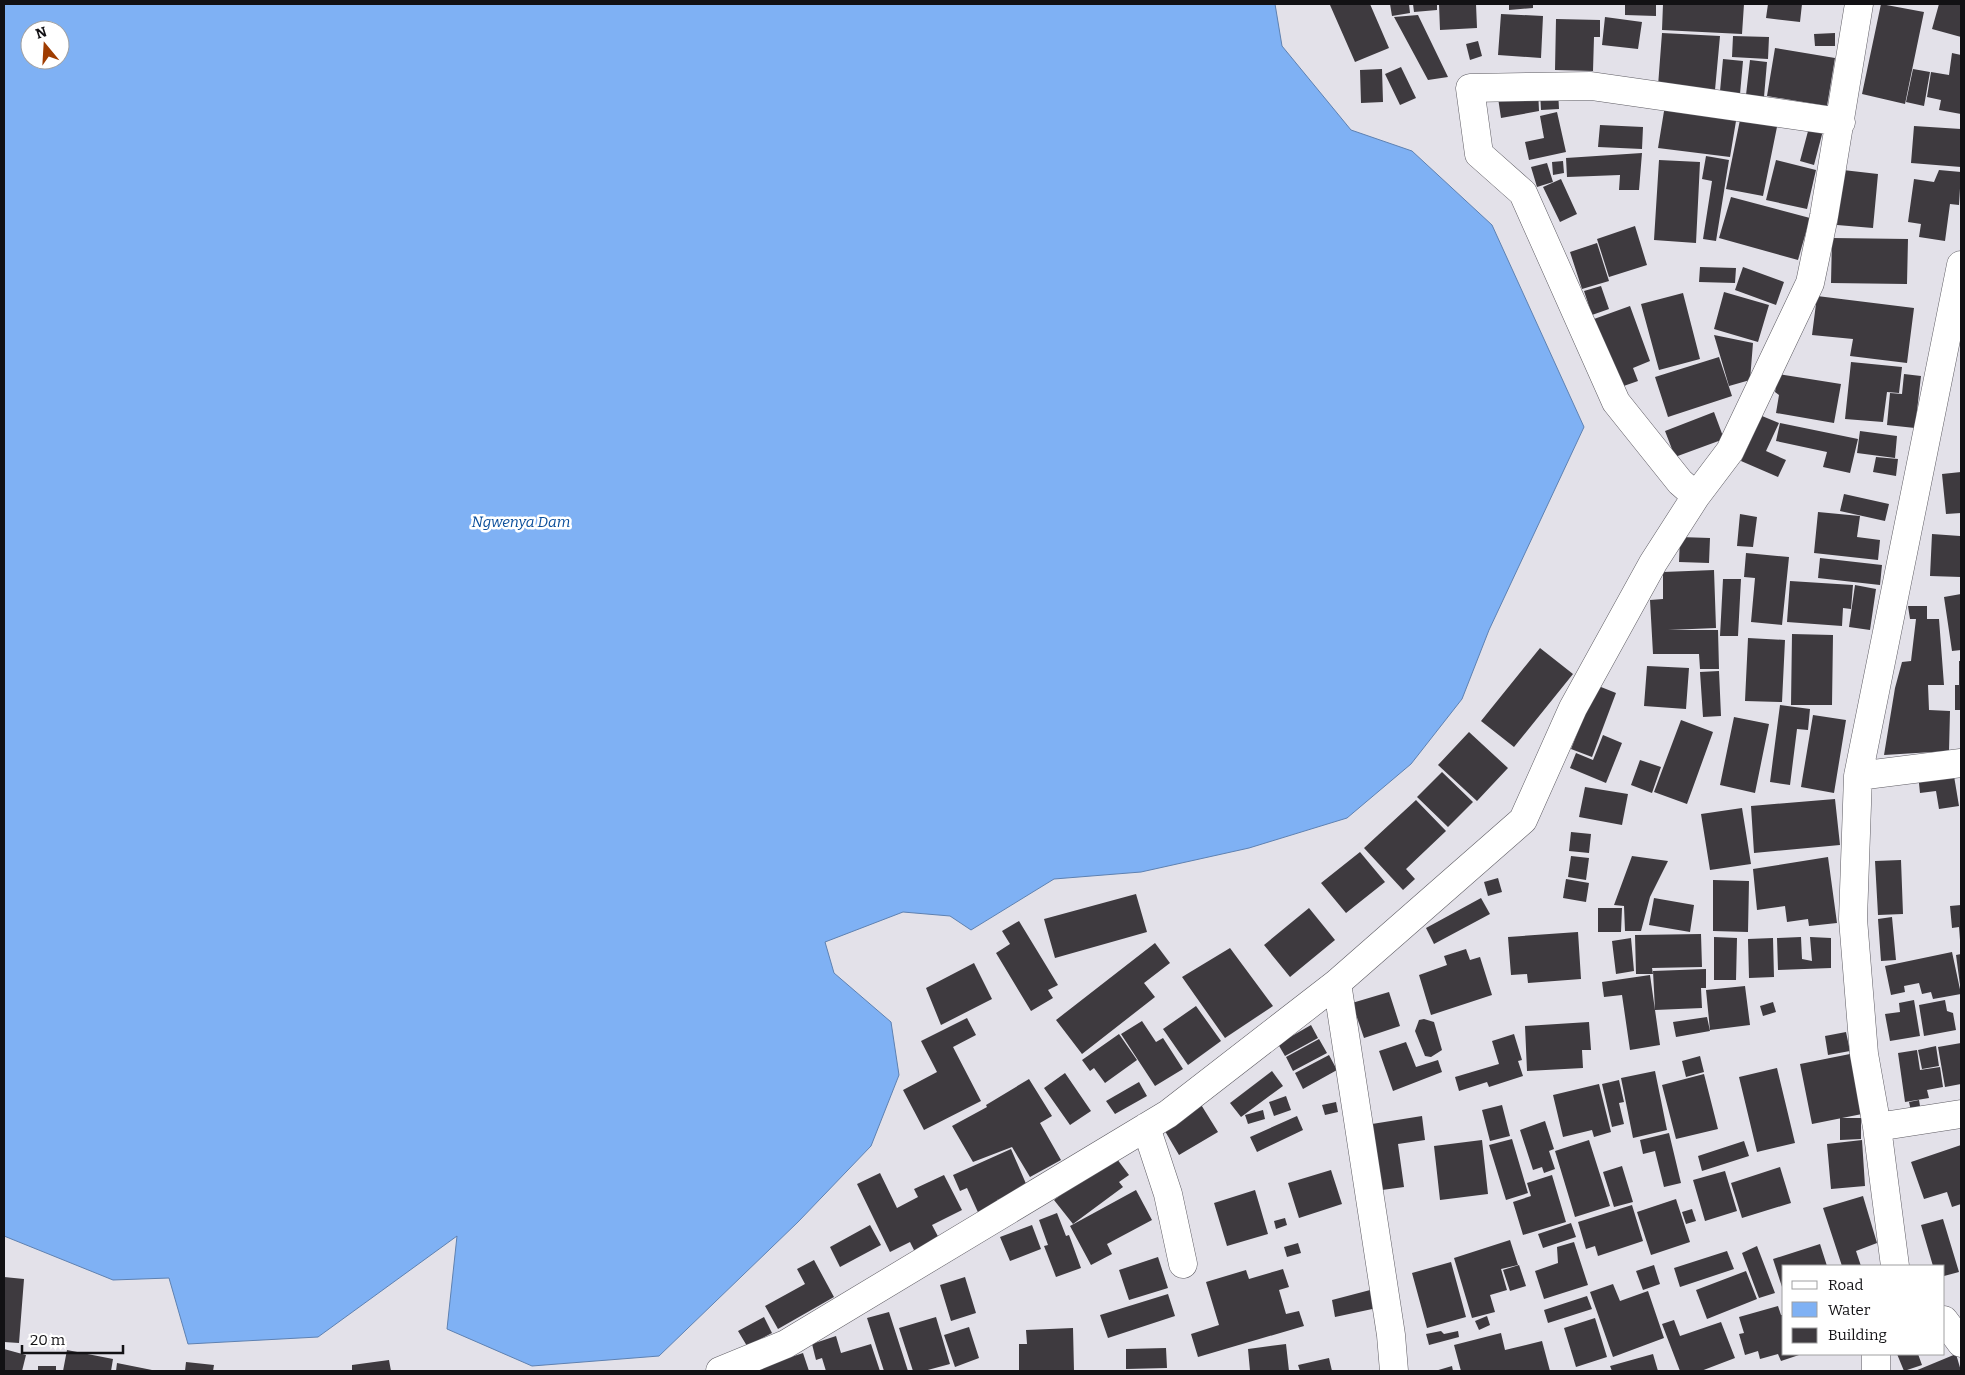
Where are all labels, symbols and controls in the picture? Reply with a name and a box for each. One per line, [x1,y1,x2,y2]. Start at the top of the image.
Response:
north arrow [20,20,70,70]
text: N [33,23,49,43]
water label: Ngwenya Dam [472,513,570,531]
legend [1782,1265,1945,1355]
text: Road [1828,1276,1863,1294]
text: Water [1828,1301,1871,1319]
scale bar [22,1322,124,1354]
text: Building [1828,1326,1887,1344]
text: 20 m [30,1331,66,1349]

